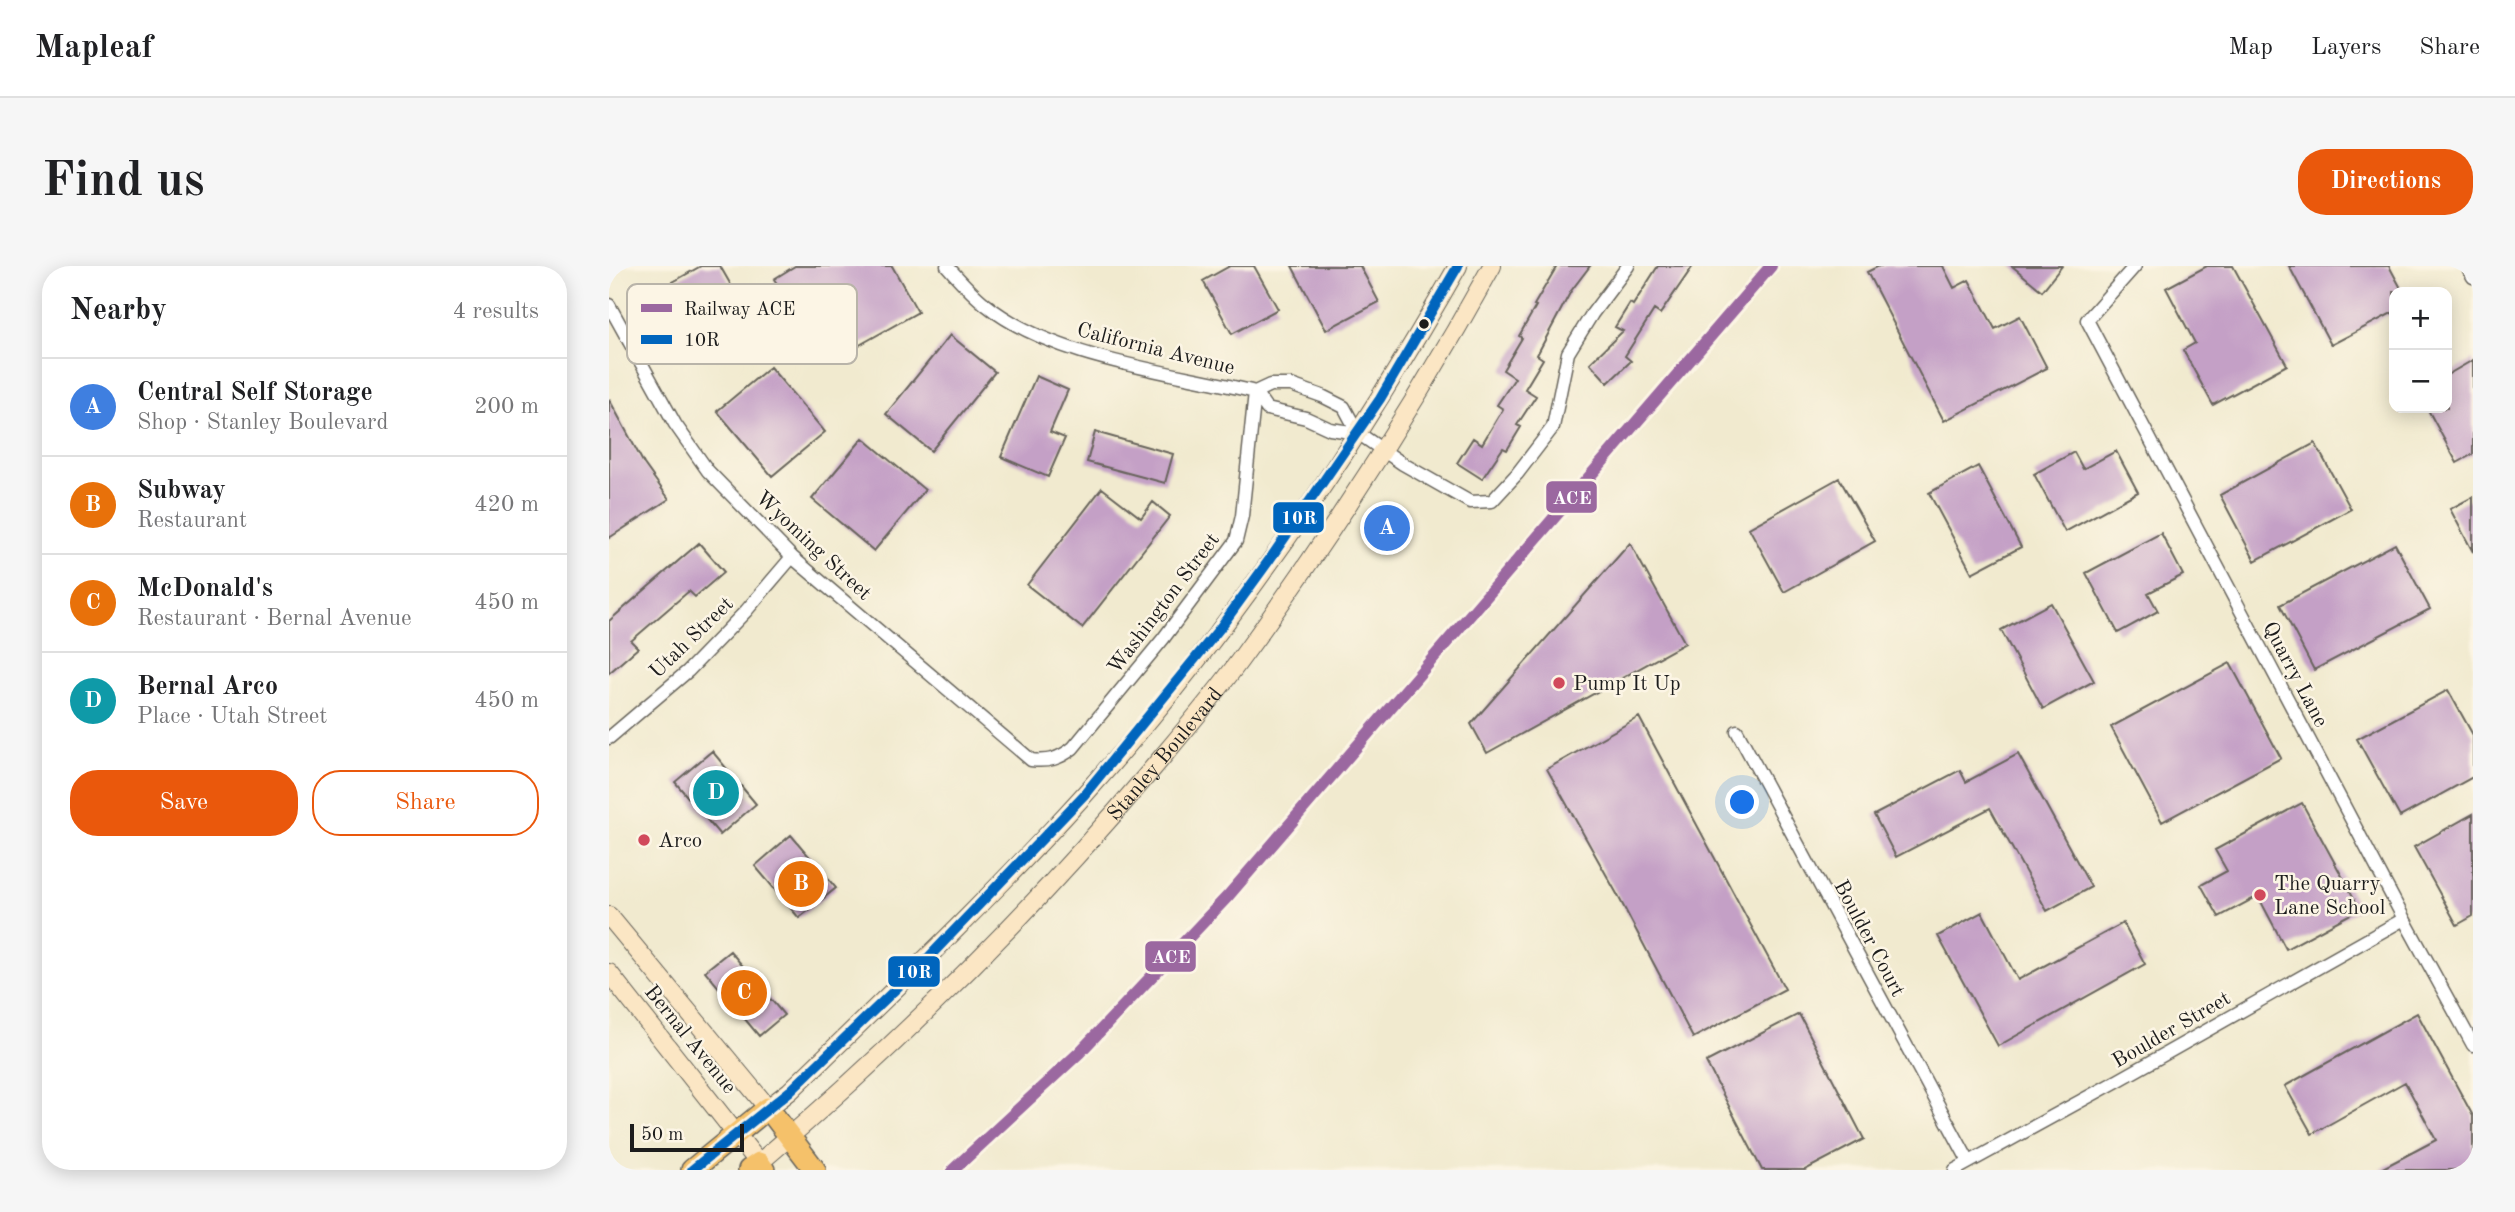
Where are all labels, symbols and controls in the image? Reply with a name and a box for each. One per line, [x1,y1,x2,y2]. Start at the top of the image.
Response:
text: Mapleaf [35,32,153,65]
text: Map [2229,36,2273,60]
text: Layers [2311,36,2381,60]
text: Share [2419,36,2480,60]
button: Directions [2298,149,2473,215]
text: Find us [42,158,205,207]
legend [627,284,857,364]
map controls [2389,287,2452,413]
button: + [2389,287,2452,350]
text: Nearby [70,296,167,326]
text: 4 results [453,300,539,323]
text: Railway ACE [684,301,795,320]
unlabelled marker [1417,317,1431,331]
street label: California Avenue [1075,320,1237,379]
text: 10R [684,332,720,351]
button: − [2389,350,2452,413]
text: Central Self Storage [137,380,373,406]
text: A [84,395,102,418]
text: 200 m [474,395,539,418]
text: Shop · Stanley Boulevard [137,411,389,434]
text: Subway [137,478,226,504]
line badge: ACE [1545,480,1598,514]
street label: Wyoming Street [751,487,875,605]
text: ACE [1552,490,1592,509]
text: B [85,493,101,516]
text: 420 m [474,493,539,516]
line badge: 10R [1272,501,1325,534]
pin: A [1364,502,1410,554]
text: Restaurant [137,509,247,532]
text: 10R [1281,510,1317,529]
street label: Washington Street [1104,529,1224,678]
text: McDonald's [137,576,273,602]
text: C [85,591,101,614]
text: 450 m [474,591,539,614]
street label: Utah Street [646,593,738,683]
text: Restaurant · Bernal Avenue [137,607,412,630]
street label: Quarry Lane [2258,619,2331,731]
text: Bernal Arco [137,674,278,700]
place label: Pump It Up [1573,674,1681,695]
marker: Pump It Up [1551,675,1567,691]
street label: Stanley Boulevard [1104,684,1227,825]
text: D [84,689,102,712]
text: 450 m [474,689,539,712]
text: Place · Utah Street [137,705,327,728]
pin: D [693,767,739,819]
button: Save [70,770,298,836]
button: Share [312,770,539,836]
your location [1725,785,1759,819]
place label: Arco [658,831,702,852]
marker: Arco [636,832,652,848]
pin: B [778,858,824,910]
place label: The Quarry Lane School [2274,874,2386,919]
street label: Boulder Court [1829,877,1908,1000]
marker: The Quarry Lane School [2252,887,2268,903]
line badge: ACE [1144,940,1197,973]
text: ACE [1151,949,1191,968]
line badge: 10R [887,955,941,988]
text: 10R [896,964,932,983]
pin: C [721,967,767,1019]
street label: Bernal Avenue [640,982,740,1098]
street label: Boulder Street [2109,988,2234,1073]
scale bar [630,1121,744,1153]
text: 50 m [641,1126,683,1145]

